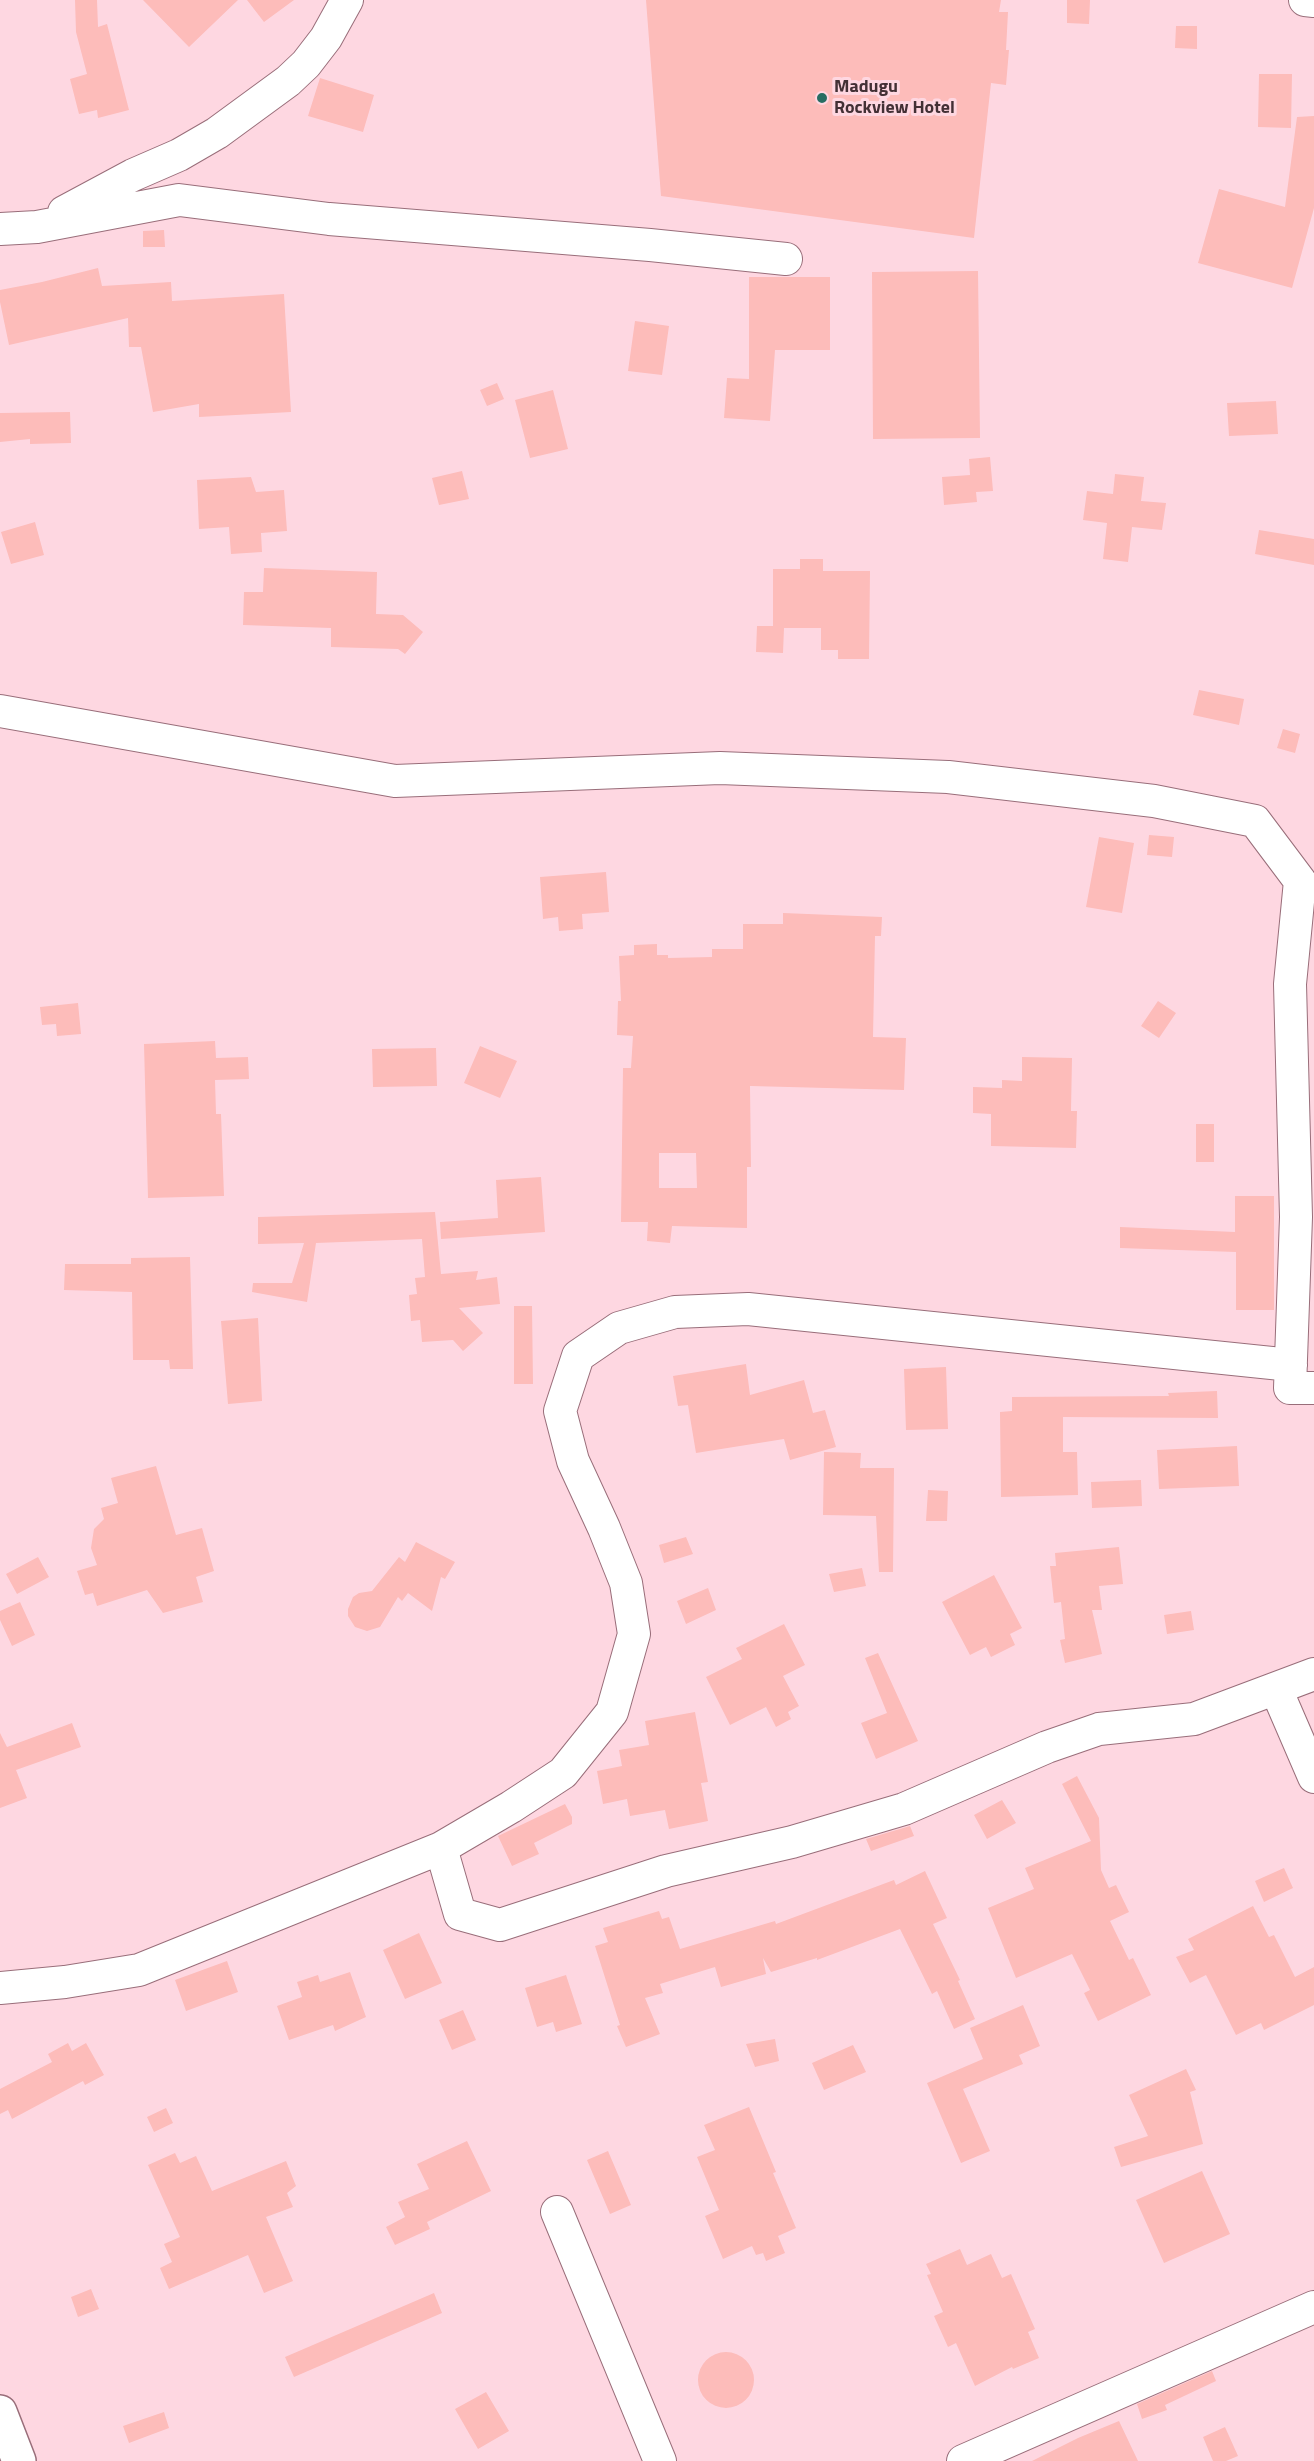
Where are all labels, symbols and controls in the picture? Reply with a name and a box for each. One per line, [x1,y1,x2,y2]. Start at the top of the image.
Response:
place label: Madugu Rockview Hotel [834,77,955,119]
marker: Madugu Rockview Hotel [815,91,829,105]

